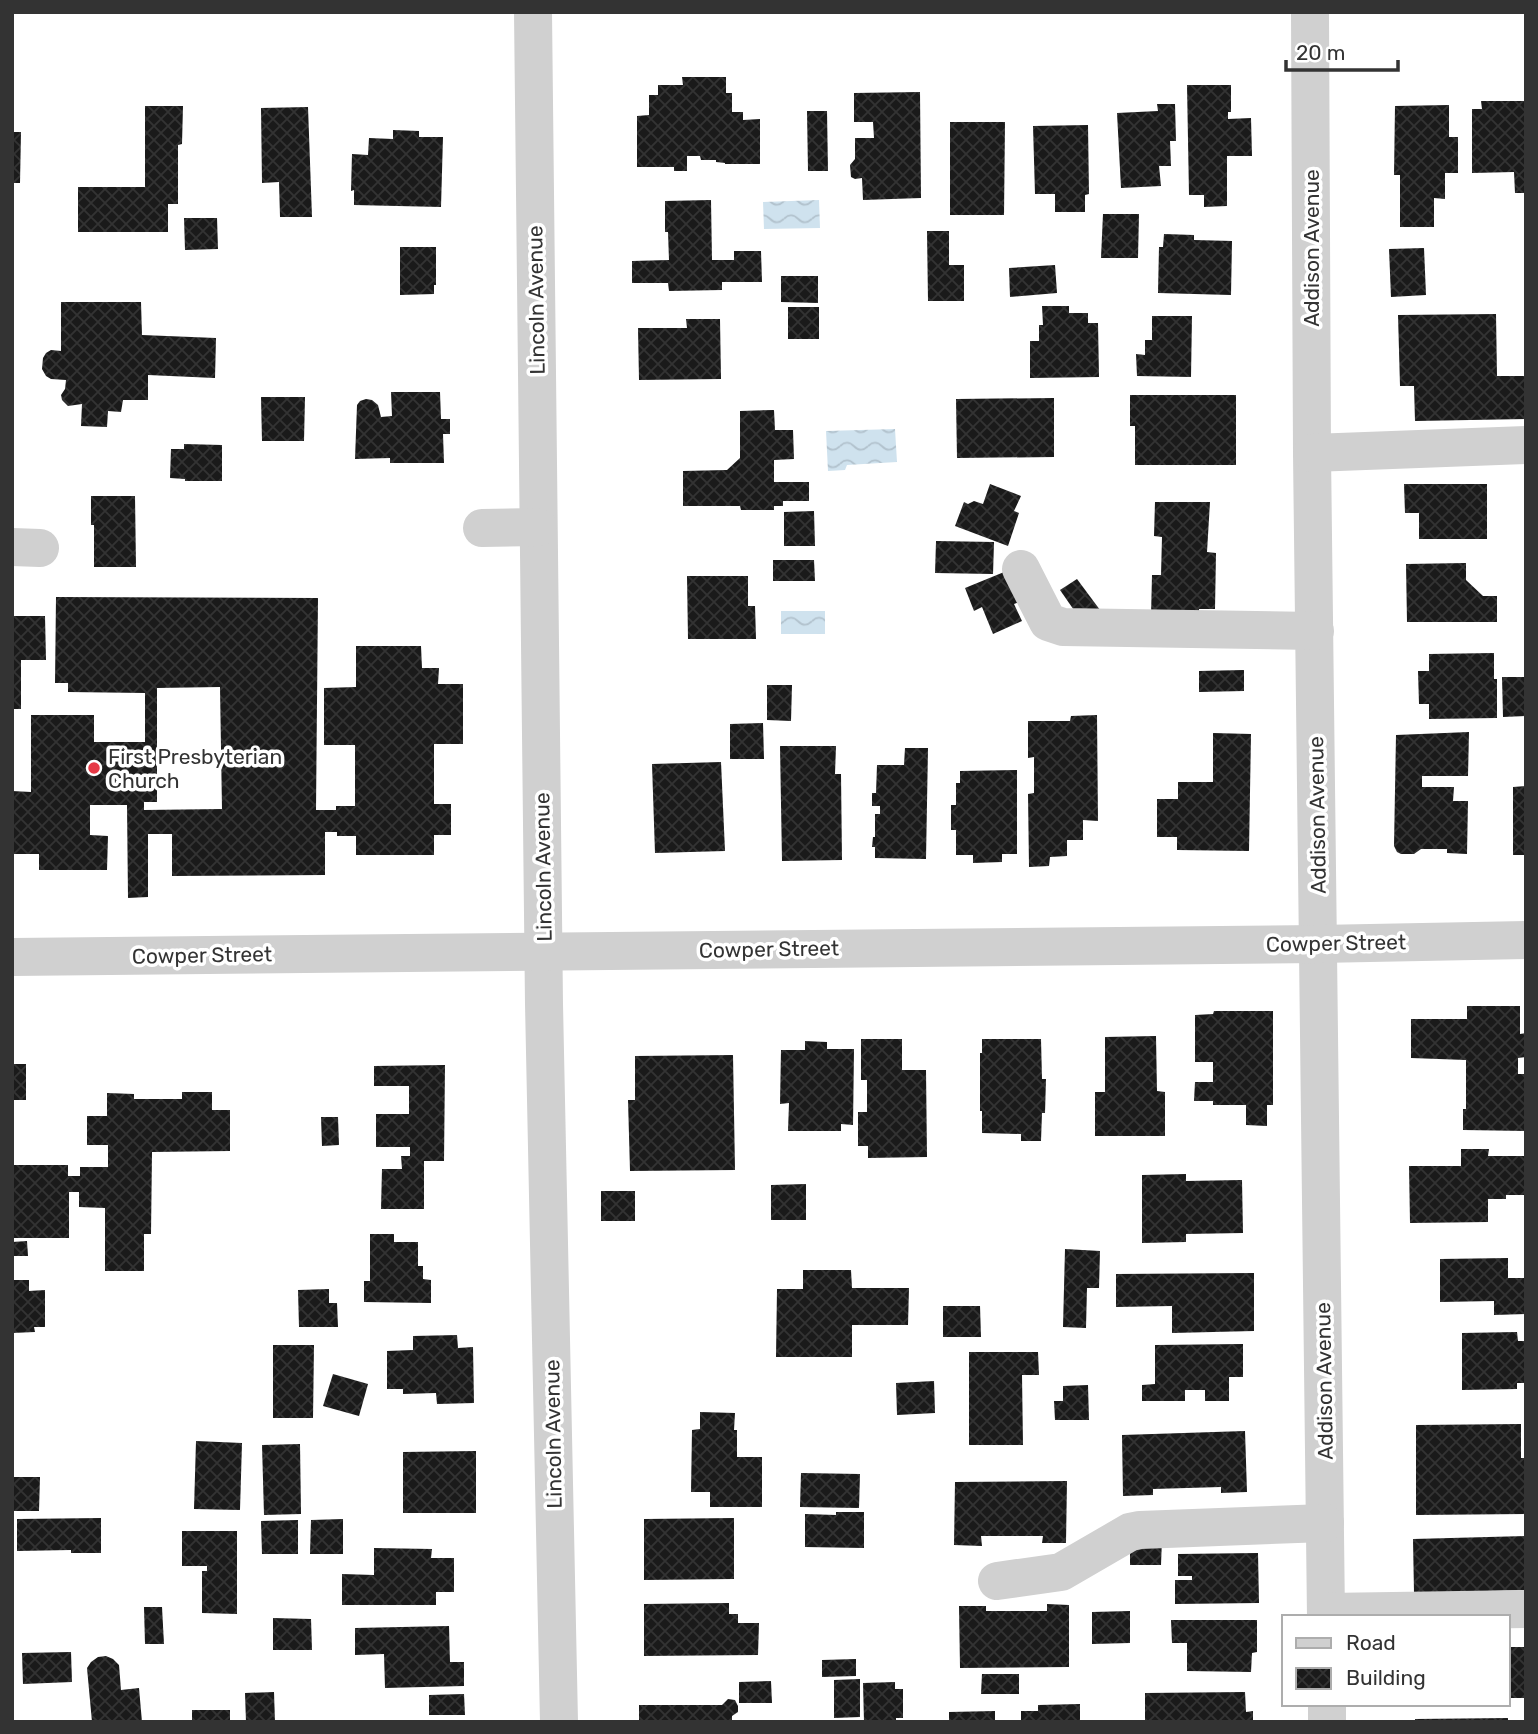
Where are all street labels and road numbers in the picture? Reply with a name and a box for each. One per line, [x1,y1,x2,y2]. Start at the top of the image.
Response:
street label: Addison Avenue [1299,169,1324,327]
street label: Lincoln Avenue [522,225,550,375]
street label: Addison Avenue [1303,736,1331,894]
street label: Lincoln Avenue [529,792,557,942]
street label: Cowper Street [1266,929,1406,957]
street label: Cowper Street [699,935,839,963]
street label: Cowper Street [132,941,272,969]
street label: Addison Avenue [1310,1302,1338,1460]
street label: Lincoln Avenue [539,1359,567,1509]

